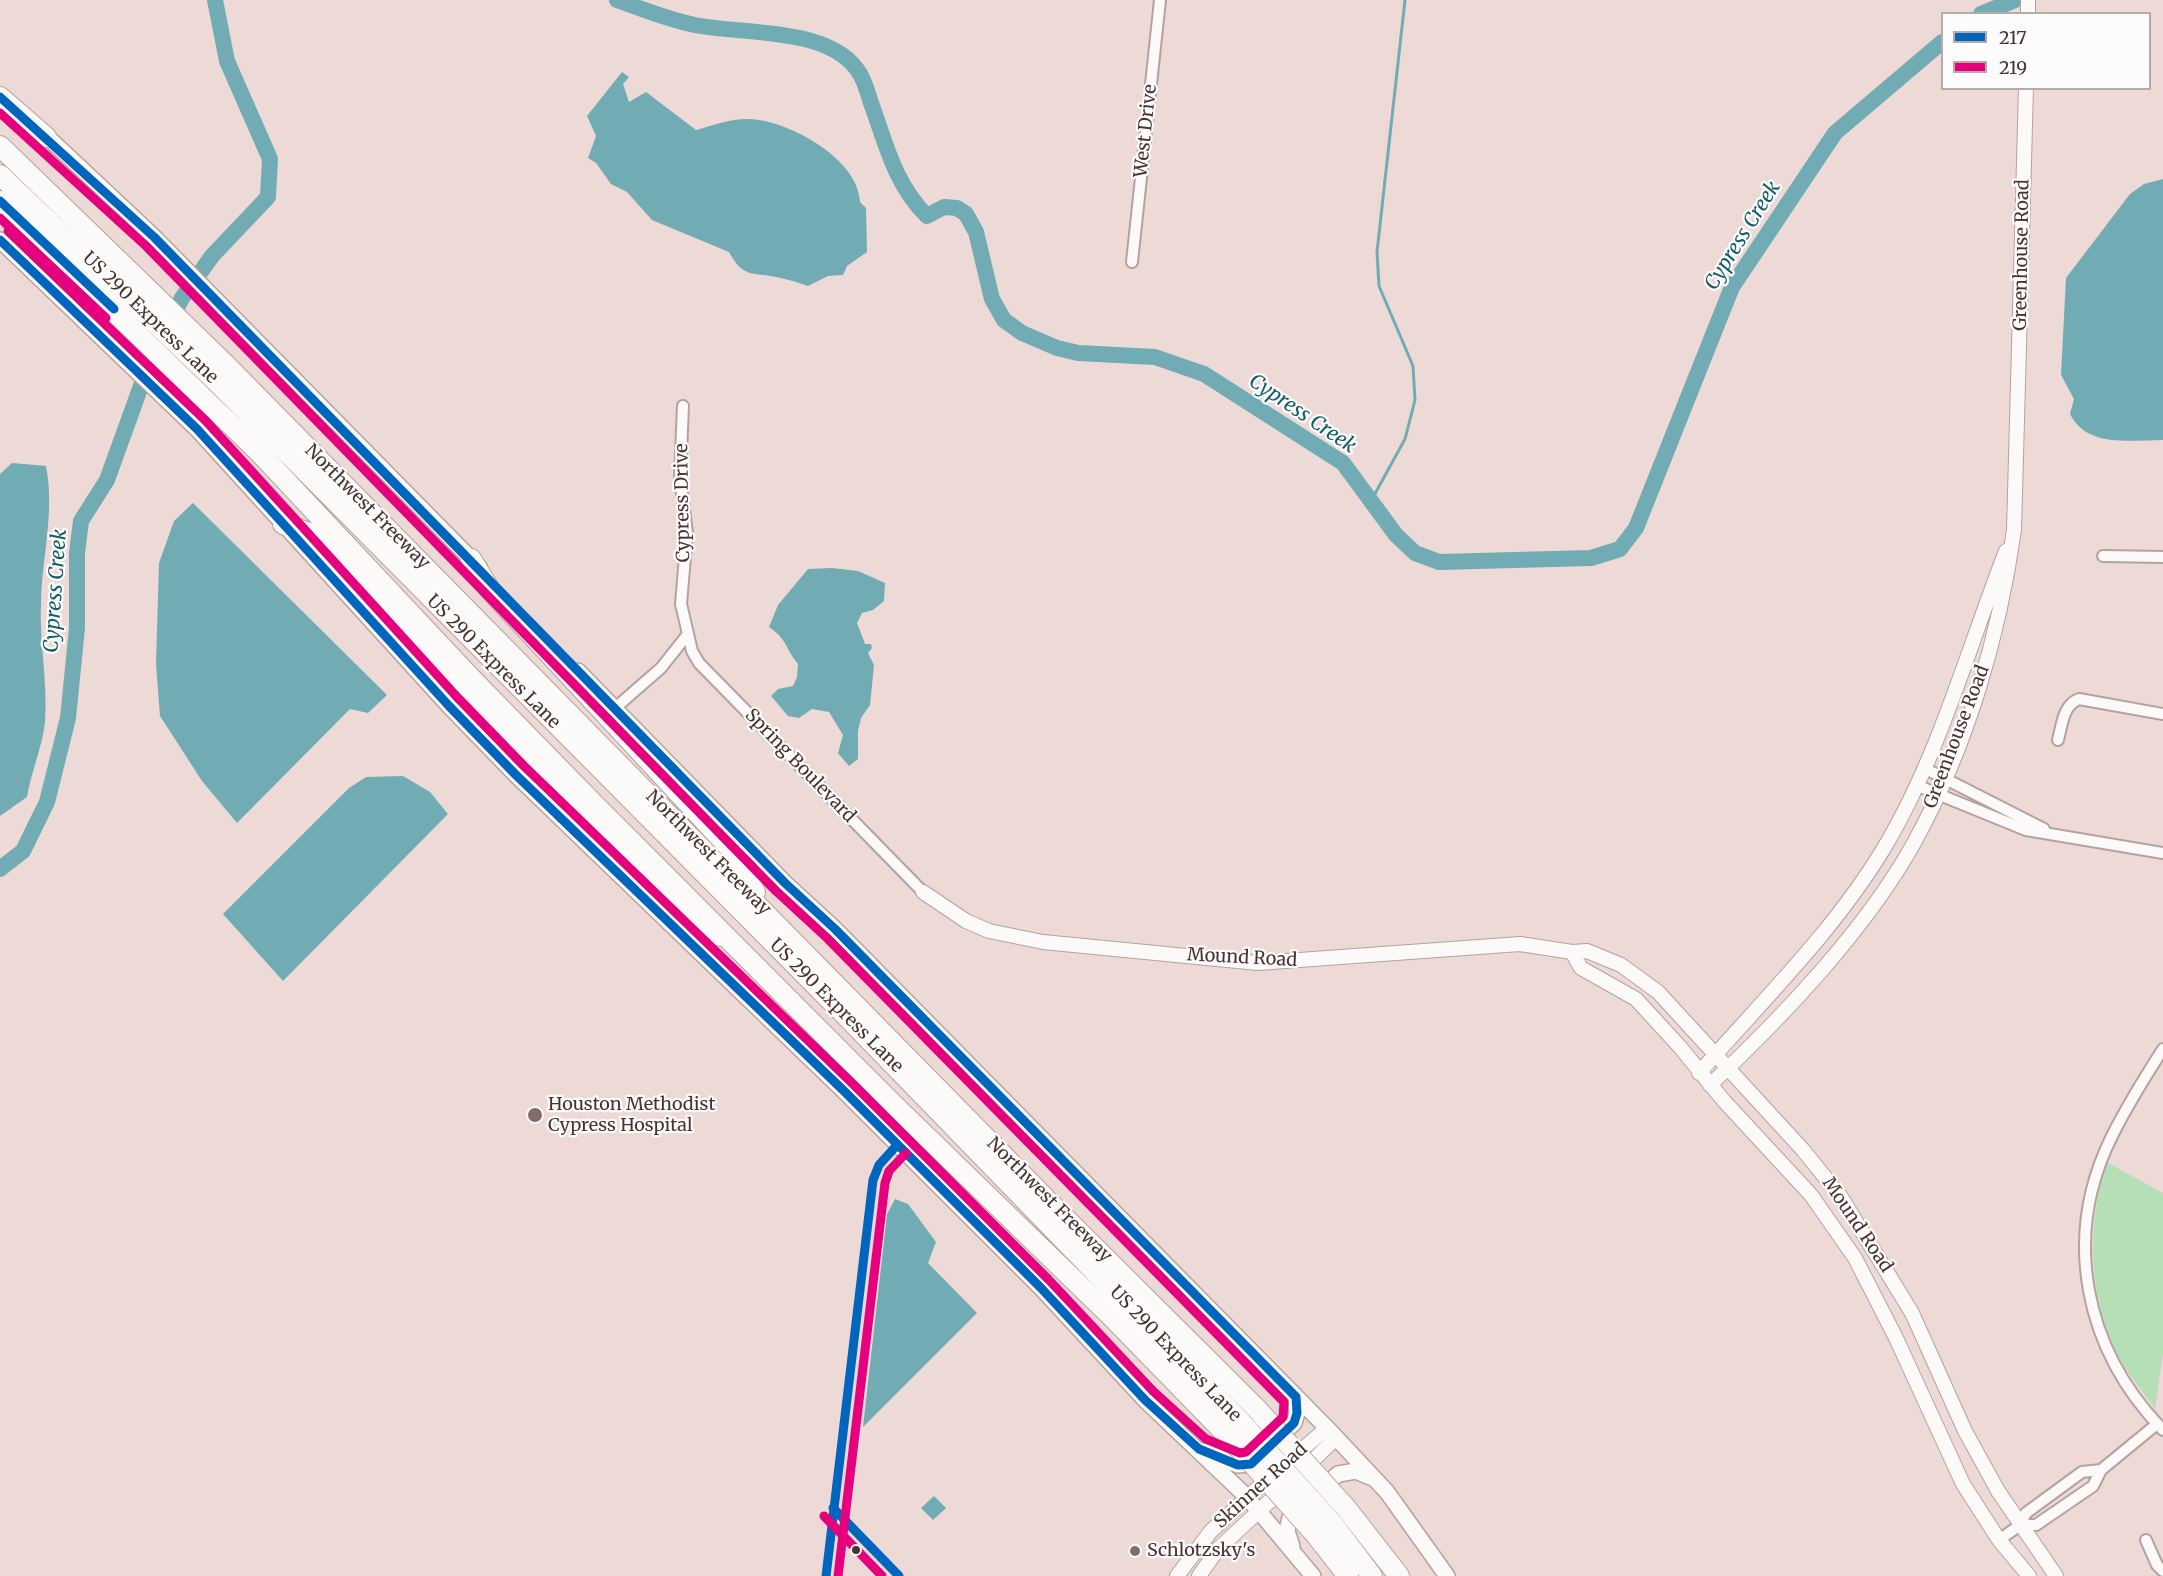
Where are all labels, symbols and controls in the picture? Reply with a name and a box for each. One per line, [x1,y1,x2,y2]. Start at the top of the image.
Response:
legend [1941,12,2151,90]
text: 217 [1999,26,2026,49]
text: 219 [1999,56,2027,79]
street label: West Drive [1130,83,1162,179]
water label: Cypress Creek [1700,177,1786,295]
street label: Greenhouse Road [2010,179,2034,331]
street label: US 290 Express Lane [78,248,222,388]
water label: Cypress Creek [1244,369,1360,459]
street label: Northwest Freeway [300,440,434,574]
street label: Cypress Drive [671,443,695,563]
water label: Cypress Creek [40,528,72,654]
street label: US 290 Express Lane [422,591,564,733]
street label: Greenhouse Road [1920,663,1994,811]
street label: Spring Boulevard [740,705,860,827]
street label: Northwest Freeway [641,786,775,920]
street label: US 290 Express Lane [765,935,907,1077]
street label: Mound Road [1186,944,1298,972]
place label: Houston Methodist Cypress Hospital [548,1094,715,1136]
marker: Houston Methodist Cypress Hospital [526,1106,544,1124]
street label: Northwest Freeway [982,1133,1116,1267]
street label: Mound Road [1817,1173,1897,1277]
street label: US 290 Express Lane [1105,1282,1245,1426]
street label: Skinner Road [1210,1439,1312,1533]
place label: Schlotzsky's [1147,1540,1255,1562]
unlabelled marker [850,1544,862,1556]
marker: Schlotzsky's [1128,1544,1142,1558]

